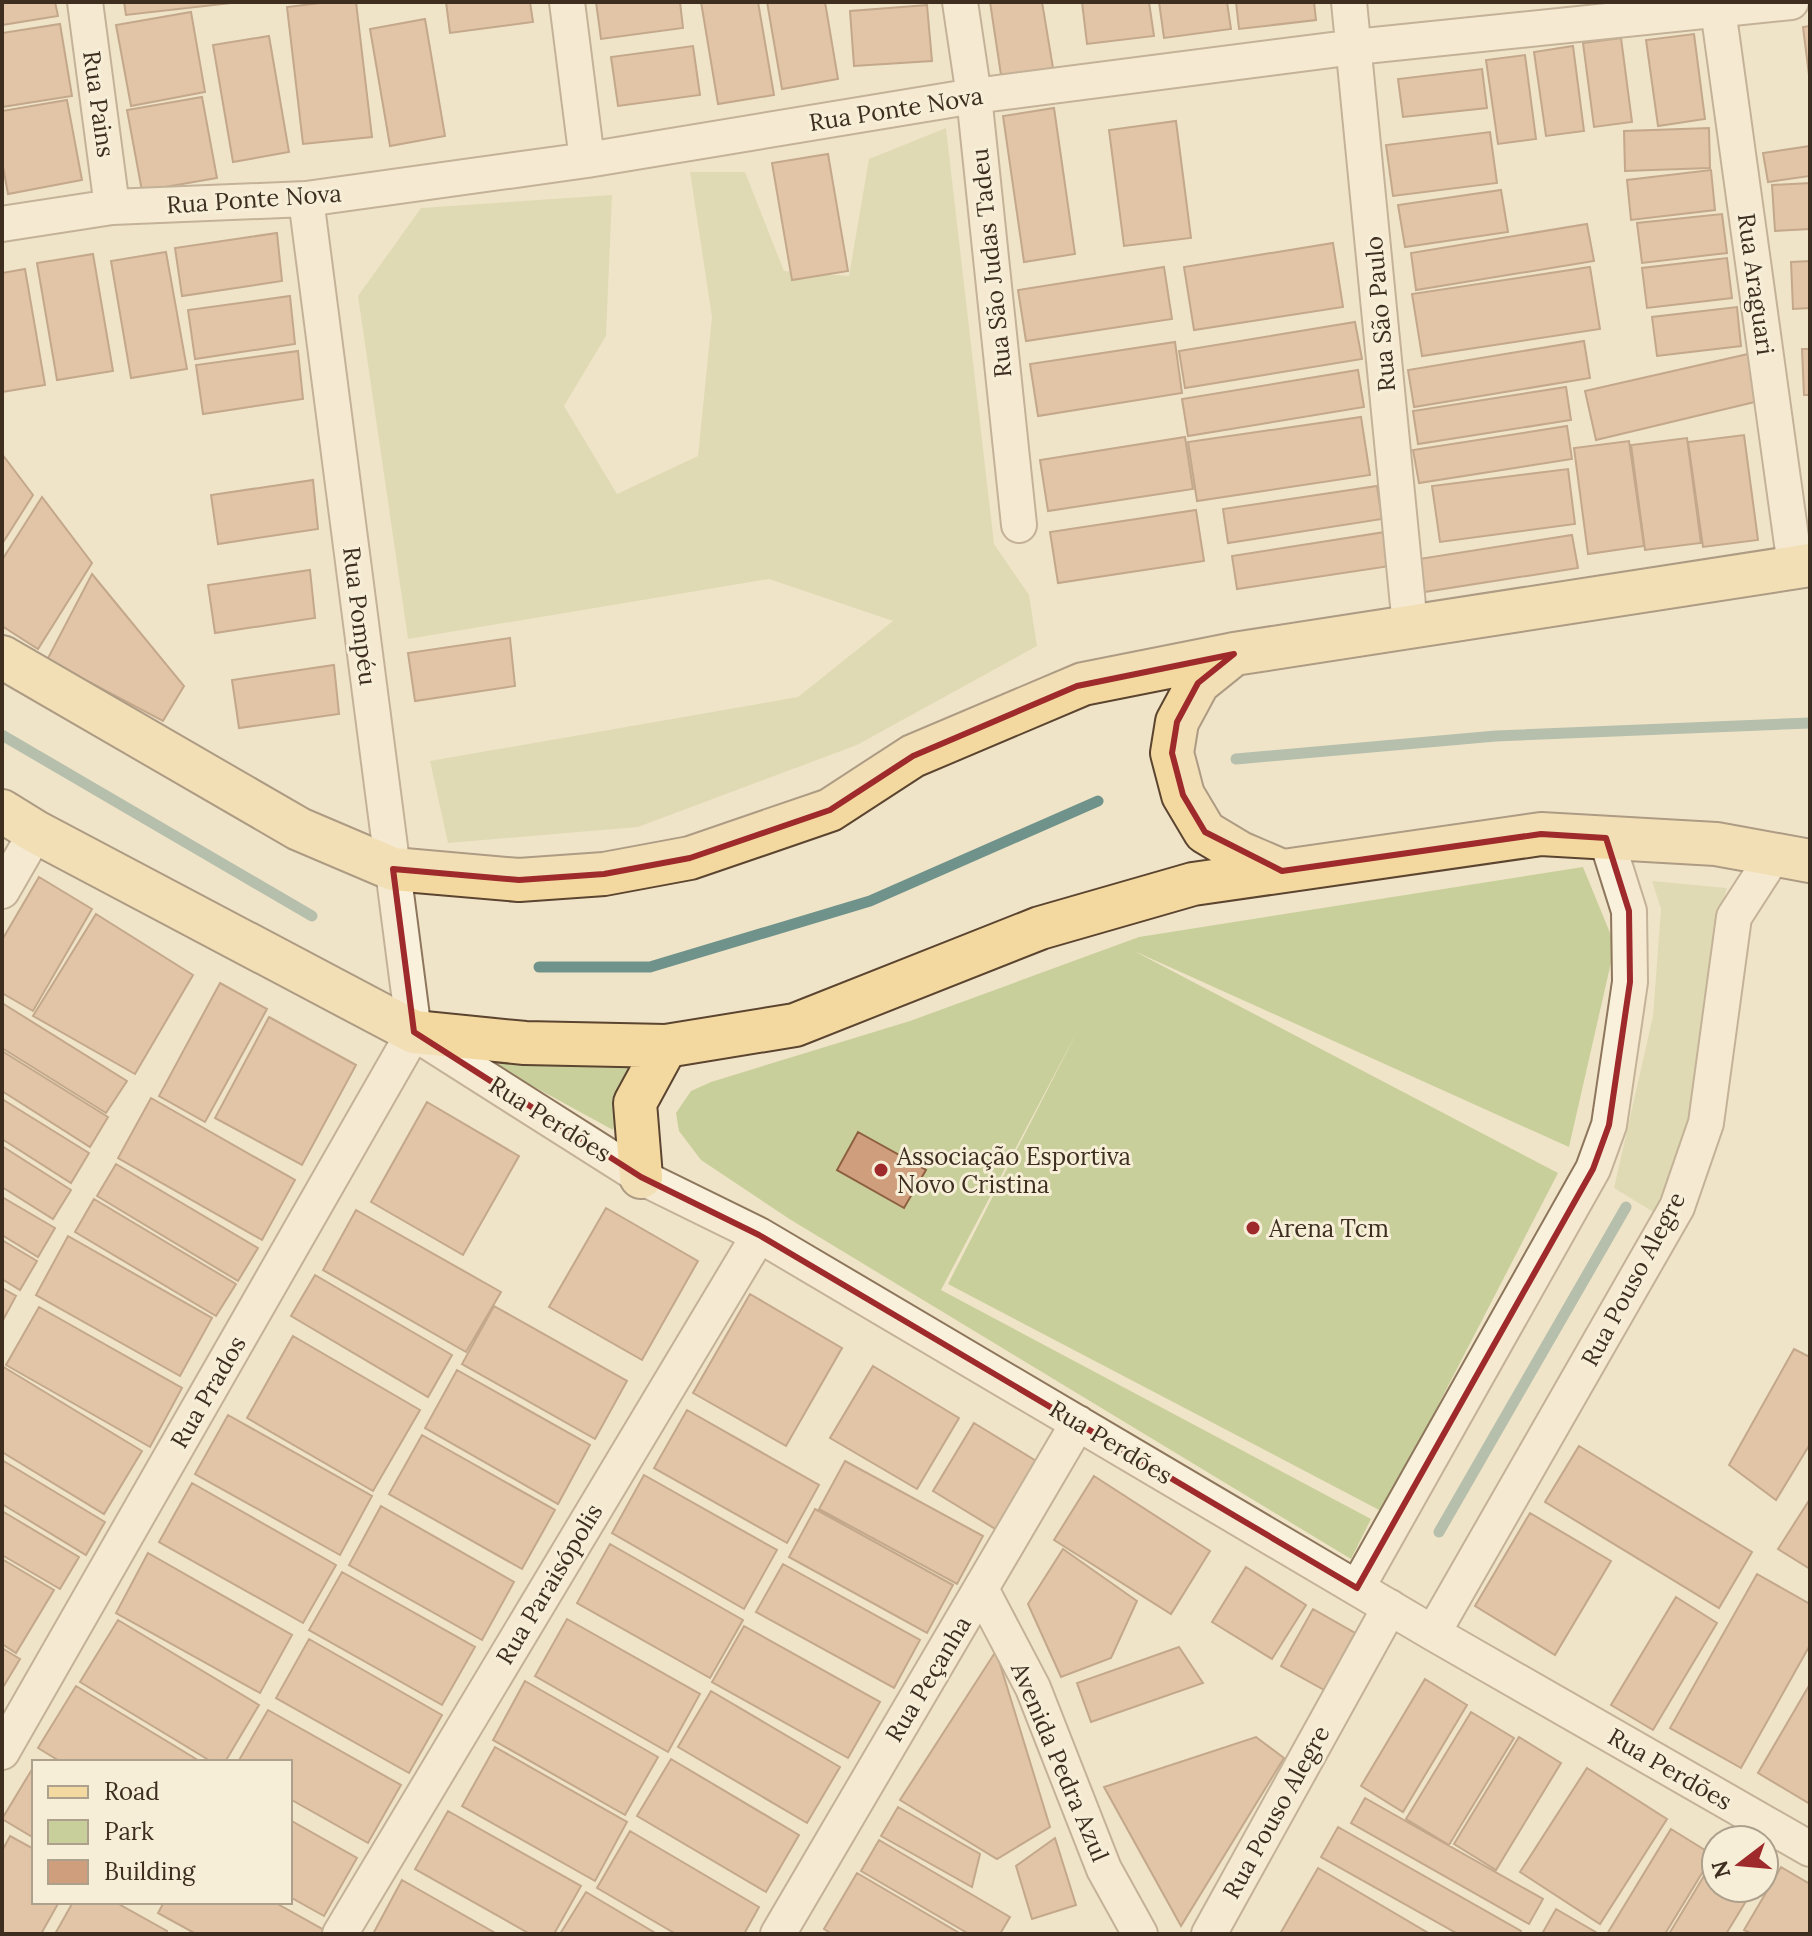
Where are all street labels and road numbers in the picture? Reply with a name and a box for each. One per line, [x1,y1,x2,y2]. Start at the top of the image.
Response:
street label: Rua Pains [76,49,122,159]
street label: Rua Ponte Nova [807,80,985,138]
street label: Rua São Judas Tadeu [964,147,1018,379]
street label: Rua Ponte Nova [165,177,343,221]
street label: Rua Araguari [1731,211,1781,357]
street label: Rua São Paulo [1358,235,1402,393]
street label: Rua Pompéu [336,545,384,687]
street label: Rua Perdões [483,1069,617,1169]
street label: Rua Pouso Alegre [1574,1186,1692,1372]
street label: Rua Prados [163,1330,253,1454]
street label: Rua Perdões [1044,1393,1178,1491]
street label: Rua Paraisópolis [489,1498,609,1670]
street label: Rua Peçanha [878,1610,978,1748]
street label: Avenida Pedra Azul [1004,1657,1116,1866]
street label: Rua Pouso Alegre [1216,1720,1336,1904]
street label: Rua Perdões [1602,1721,1738,1817]

